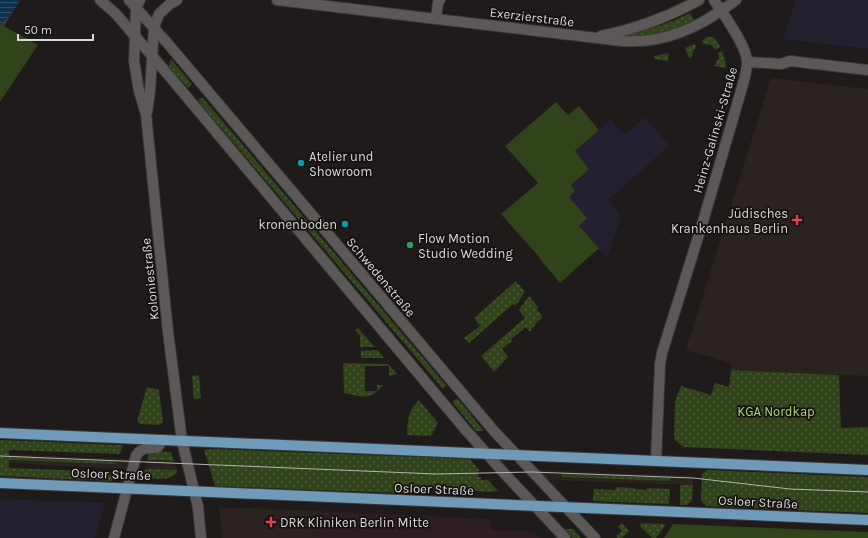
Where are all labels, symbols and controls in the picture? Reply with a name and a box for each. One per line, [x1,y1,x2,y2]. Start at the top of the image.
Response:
street label: Exerzierstraße [489,4,575,30]
scale bar [18,16,93,42]
text: 50 m [24,23,52,37]
street label: Heinz-Galinski-Straße [690,65,740,195]
place label: Atelier und Showroom [309,149,373,179]
marker: Atelier und Showroom [296,158,306,168]
place label: Jüdisches Krankenhaus Berlin [671,206,788,236]
marker: Jüdisches Krankenhaus Berlin [791,214,803,226]
place label: kronenboden [258,217,337,232]
marker: kronenboden [340,219,350,229]
place label: Flow Motion Studio Wedding [418,231,513,261]
street label: Schwedenstraße [343,234,419,320]
street label: Koloniestraße [138,237,162,321]
marker: Flow Motion Studio Wedding [405,240,415,250]
park label: KGA Nordkap [737,404,815,419]
street label: Osloer Straße [71,465,151,483]
street label: Osloer Straße [394,480,474,498]
street label: Osloer Straße [718,492,799,512]
place label: DRK Kliniken Berlin Mitte [280,515,429,530]
marker: DRK Kliniken Berlin Mitte [265,516,277,528]

